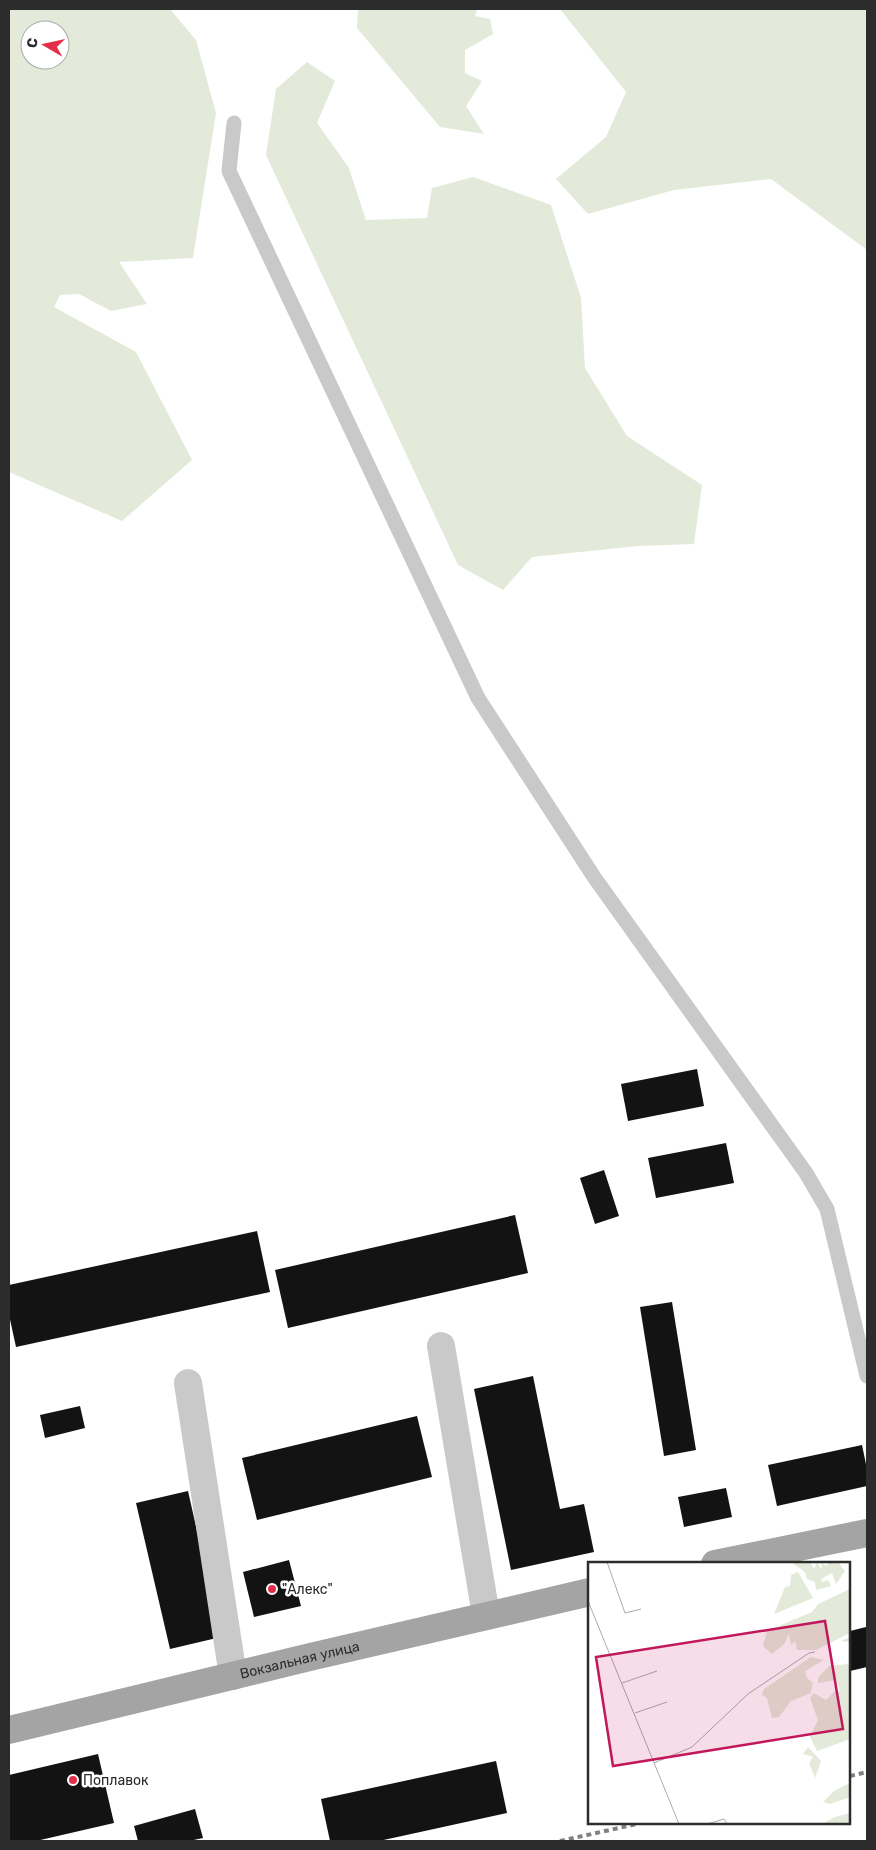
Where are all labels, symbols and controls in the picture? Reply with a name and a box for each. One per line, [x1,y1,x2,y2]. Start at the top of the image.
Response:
north arrow [20,20,70,70]
text: С [23,37,42,49]
inset map [588,1562,851,1825]
place label: "Алекс" [282,1581,333,1598]
marker: "Алекс" [266,1583,278,1595]
street label: Вокзальная улица [238,1638,361,1683]
place label: Поплавок [83,1772,149,1789]
marker: Поплавок [67,1774,79,1786]

